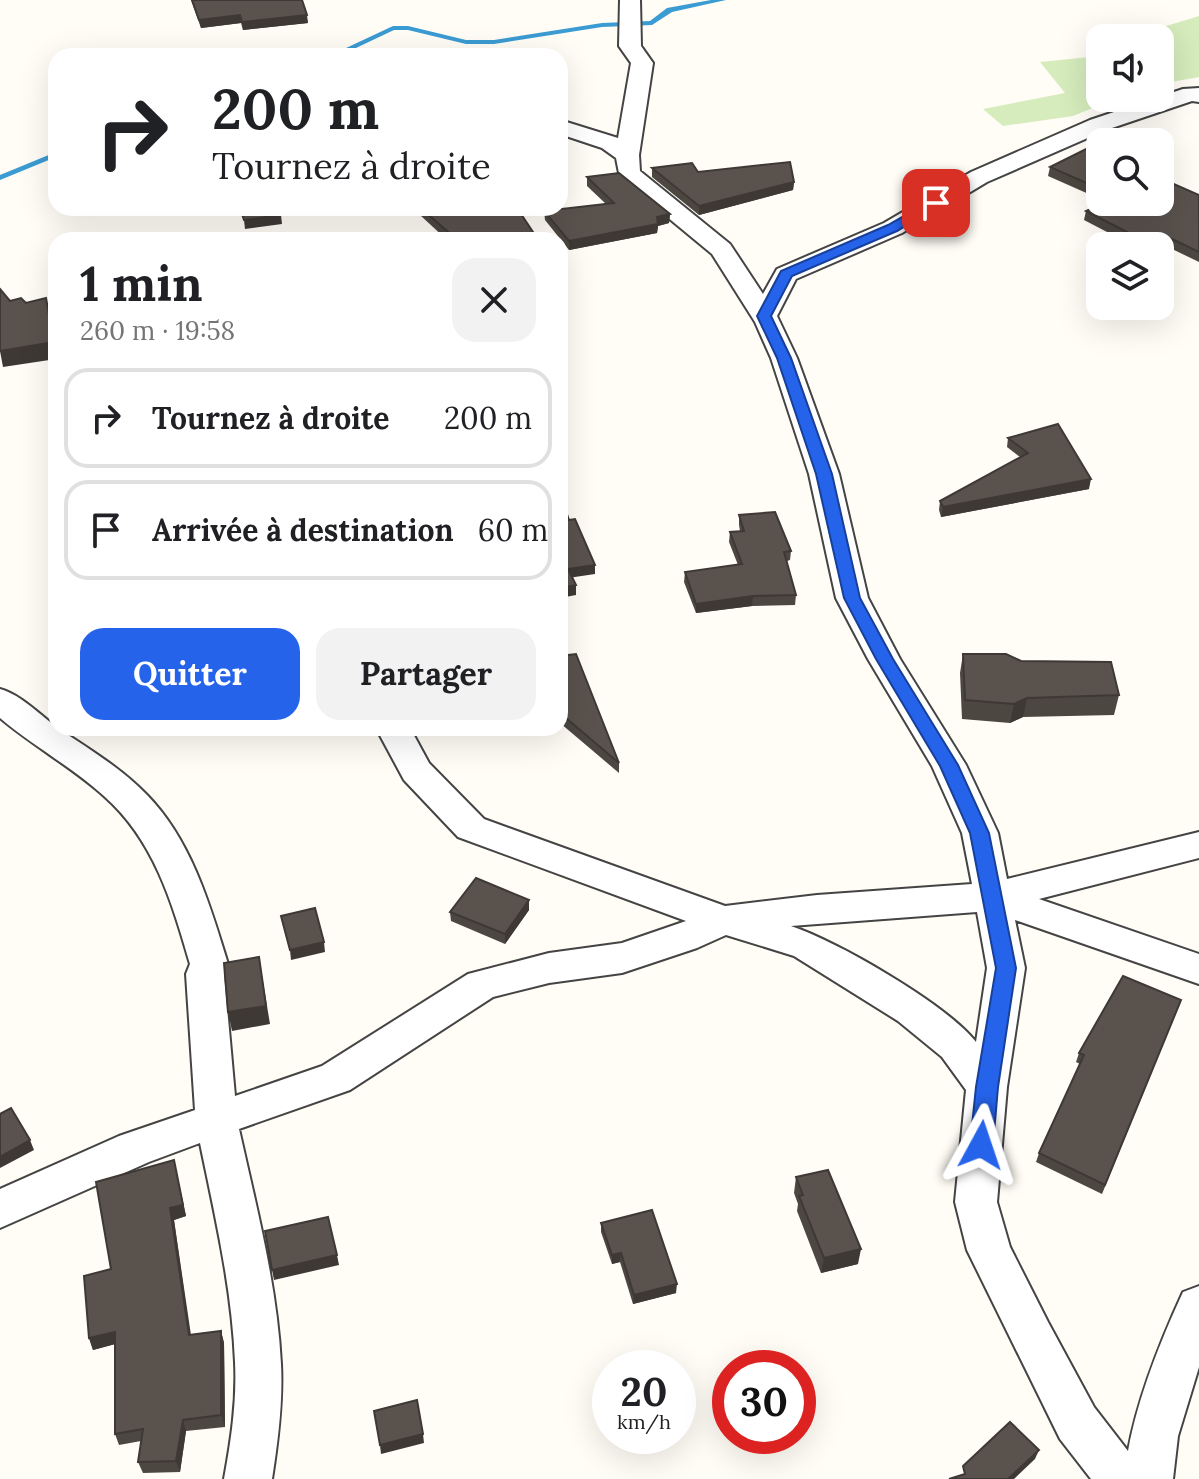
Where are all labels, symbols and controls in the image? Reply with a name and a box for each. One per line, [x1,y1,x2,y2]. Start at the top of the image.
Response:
map controls [1086,24,1174,320]
button: sound [1086,24,1174,112]
text: 200 m [212,73,379,144]
icon: right [80,80,184,184]
button: search [1086,128,1174,216]
text: Tournez à droite [212,143,491,189]
pin [902,169,970,237]
icon: arrive [914,181,958,225]
button: layers [1086,232,1174,320]
text: 1 min [80,253,203,314]
button: close [452,258,536,342]
text: 260 m · 19:58 [80,314,235,347]
icon: right [84,396,128,440]
text: Tournez à droite [152,399,389,437]
text: 200 m [444,399,532,437]
icon: arrive [84,508,128,552]
text: Arrivée à destination [152,511,454,549]
text: 60 m [478,511,548,549]
button: Quitter [80,628,300,720]
button: Partager [316,628,536,720]
position arrow [939,1103,1023,1187]
speed limit sign: 30 [712,1350,816,1454]
text: 20 [621,1366,667,1417]
text: km/h [617,1409,671,1434]

